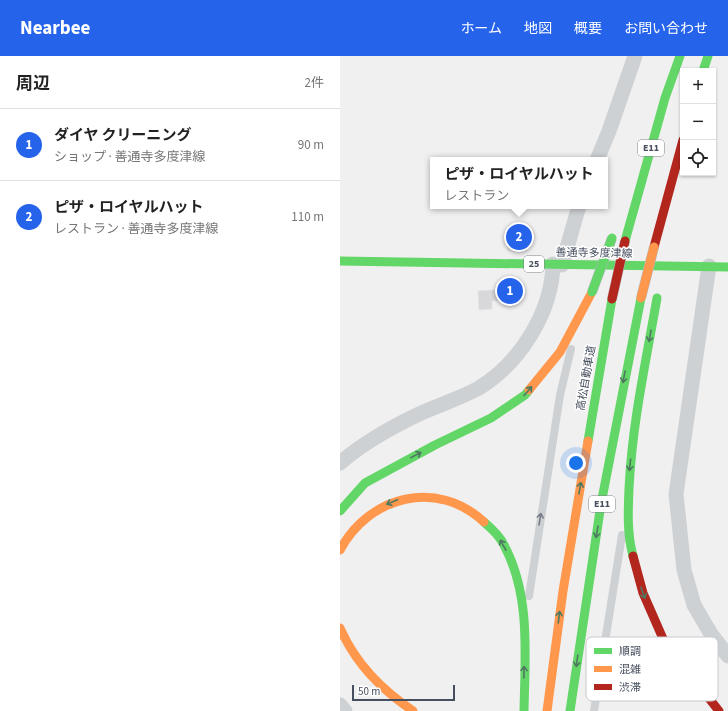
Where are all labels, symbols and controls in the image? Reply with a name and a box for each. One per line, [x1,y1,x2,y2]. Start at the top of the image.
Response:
text: Nearbee [20,15,90,42]
text: ホーム [460,19,502,39]
text: 地図 [524,19,552,39]
text: 概要 [574,19,602,39]
text: お問い合わせ [624,19,708,39]
map controls [680,68,716,176]
button: + [680,68,716,104]
text: 周辺 [16,72,50,96]
text: 2件 [305,74,324,92]
button: − [680,104,716,140]
text: ダイヤ クリーニング [54,125,192,146]
text: 1 [26,136,32,154]
text: 90 m [298,136,324,154]
road number: E11 [638,140,664,156]
button: locate [680,140,716,176]
text: ショップ · 善通寺多度津線 [54,148,205,166]
popup [430,157,608,209]
text: ピザ・ロイヤルハット [444,164,594,185]
text: レストラン [444,187,509,205]
text: ピザ・ロイヤルハット [54,197,204,218]
text: 2 [26,208,32,226]
text: 110 m [291,208,324,226]
text: レストラン · 善通寺多度津線 [54,220,218,238]
pin: 2 [506,222,532,252]
street label: 善通寺多度津線 [555,245,633,261]
road number: 25 [524,256,544,272]
pin: 1 [497,276,523,306]
one-way arrow [645,329,653,342]
street label: 高松自動車道 [573,344,599,412]
one-way arrow [620,370,628,383]
one-way arrow [523,386,532,396]
one-way arrow [409,451,421,459]
your location [566,453,586,473]
one-way arrow [627,458,634,471]
one-way arrow [576,482,584,495]
road number: E11 [589,496,615,512]
one-way arrow [387,499,399,507]
one-way arrow [536,512,544,525]
one-way arrow [593,525,601,538]
one-way arrow [499,539,507,551]
one-way arrow [640,586,648,598]
one-way arrow [555,611,563,624]
legend [586,637,718,701]
text: 順調 [619,644,641,659]
one-way arrow [573,654,580,667]
text: 混雑 [619,662,641,677]
one-way arrow [521,666,528,679]
text: 渋滞 [619,680,641,695]
scale bar [352,683,455,702]
text: 50 m [358,684,380,699]

